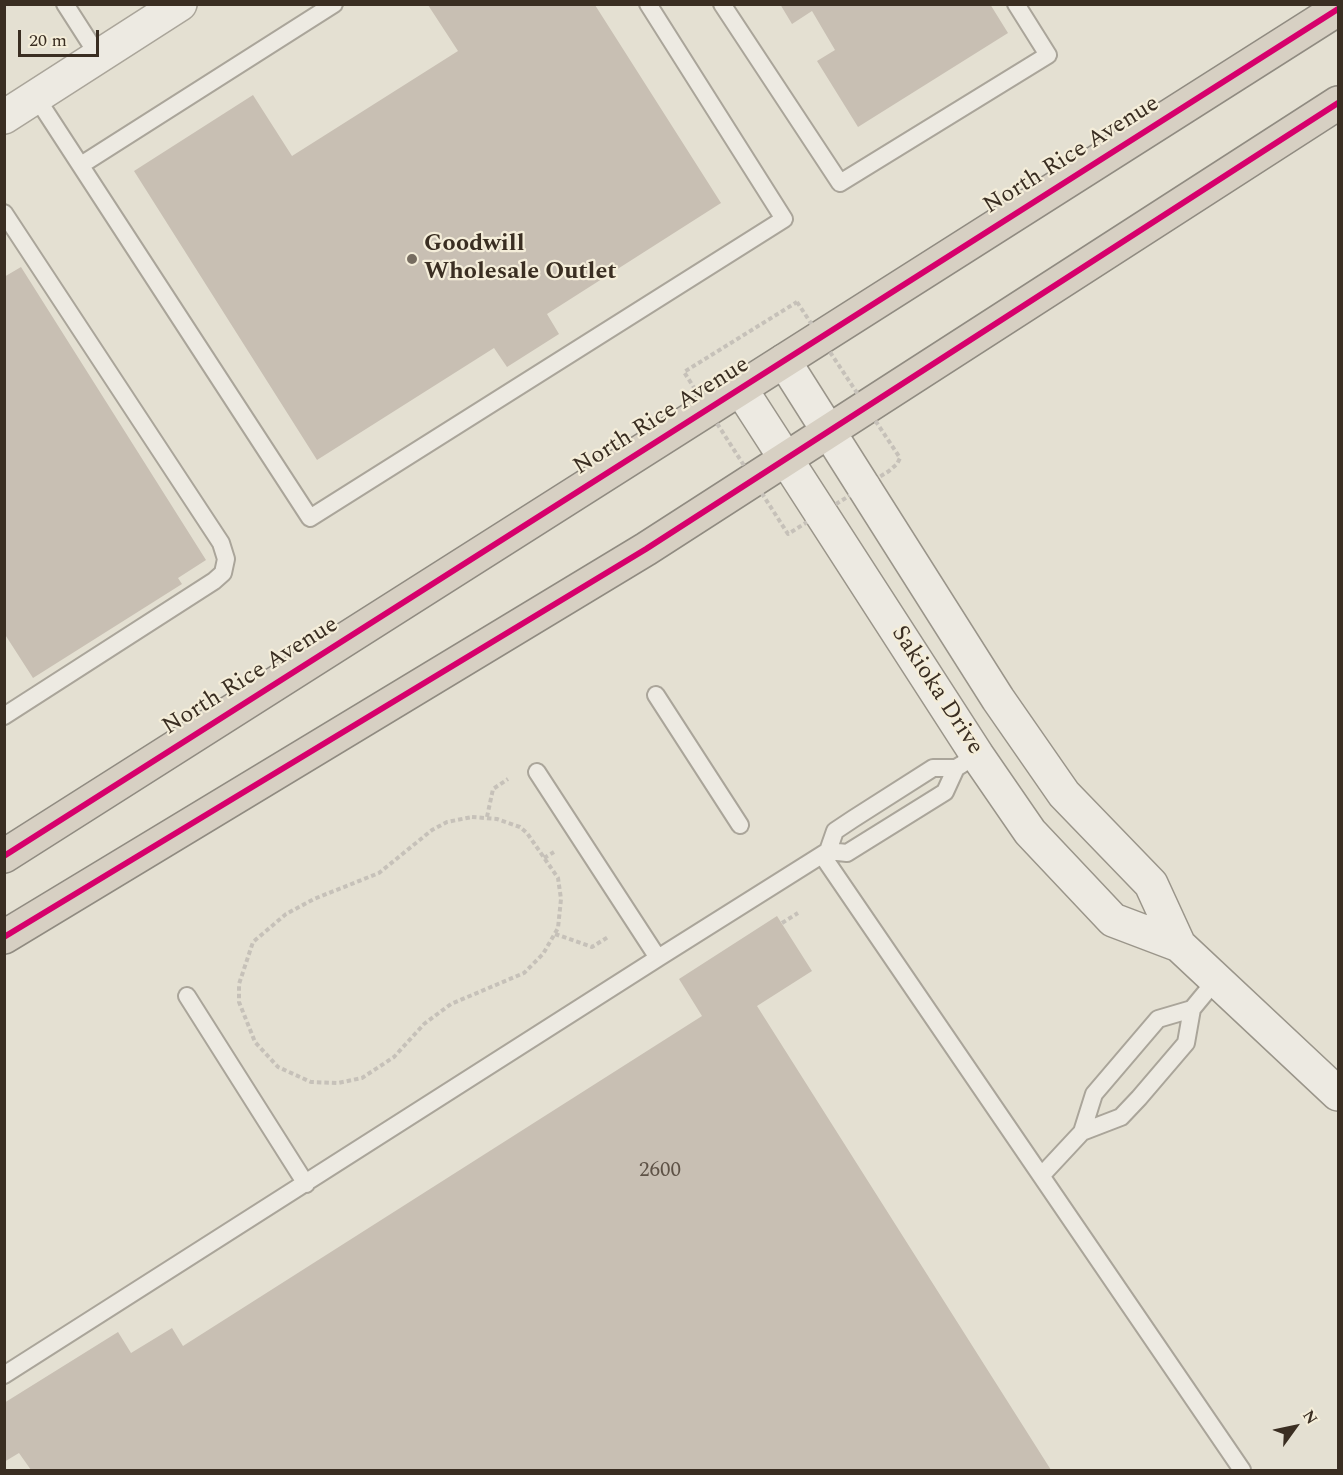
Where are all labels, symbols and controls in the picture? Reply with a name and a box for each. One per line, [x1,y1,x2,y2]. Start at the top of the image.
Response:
scale bar [21,18,102,56]
text: 20 m [29,27,67,54]
street label: North Rice Avenue [979,90,1165,222]
place label: Goodwill Wholesale Outlet [424,231,617,287]
marker: Goodwill Wholesale Outlet [405,252,419,266]
street label: North Rice Avenue [569,351,755,483]
street label: North Rice Avenue [158,611,344,743]
street label: Sakioka Drive [884,621,988,761]
house number: 2600 [639,1159,681,1185]
north arrow [1265,1397,1325,1457]
text: N [1296,1405,1324,1429]

